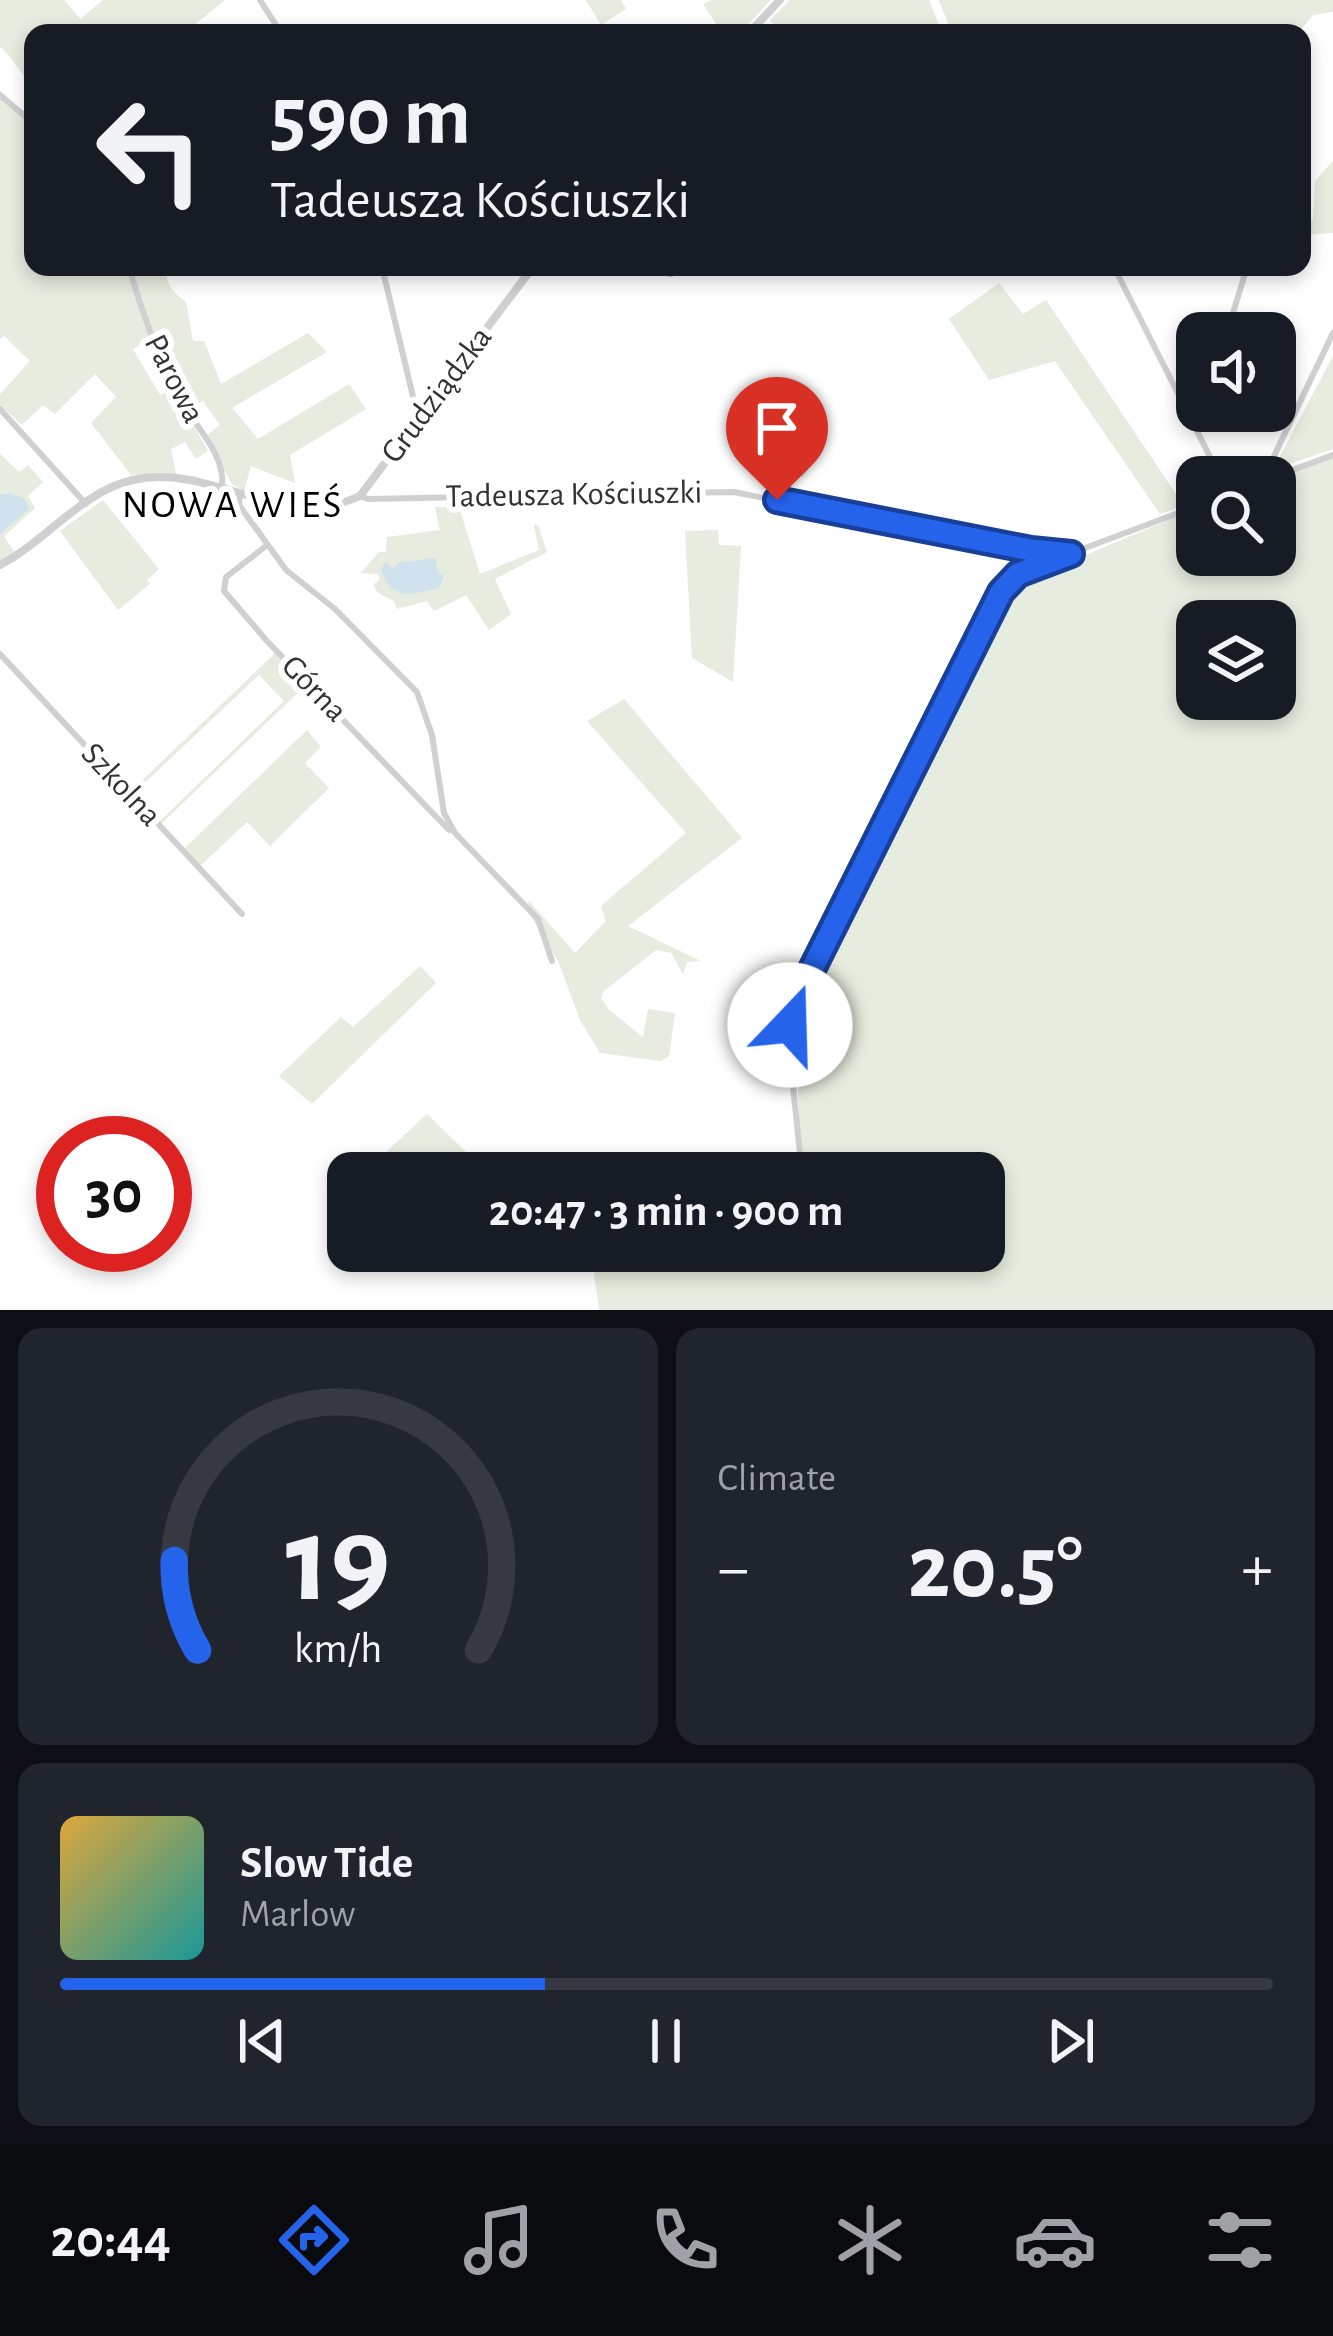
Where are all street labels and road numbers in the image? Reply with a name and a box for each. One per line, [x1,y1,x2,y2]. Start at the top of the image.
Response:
street label: Grudziądzka [375,321,499,469]
street label: Parowa [138,329,210,429]
street label: Tadeusza Kościuszki [445,476,703,514]
street label: Górna [275,650,353,728]
street label: Szkolna [75,737,167,833]

